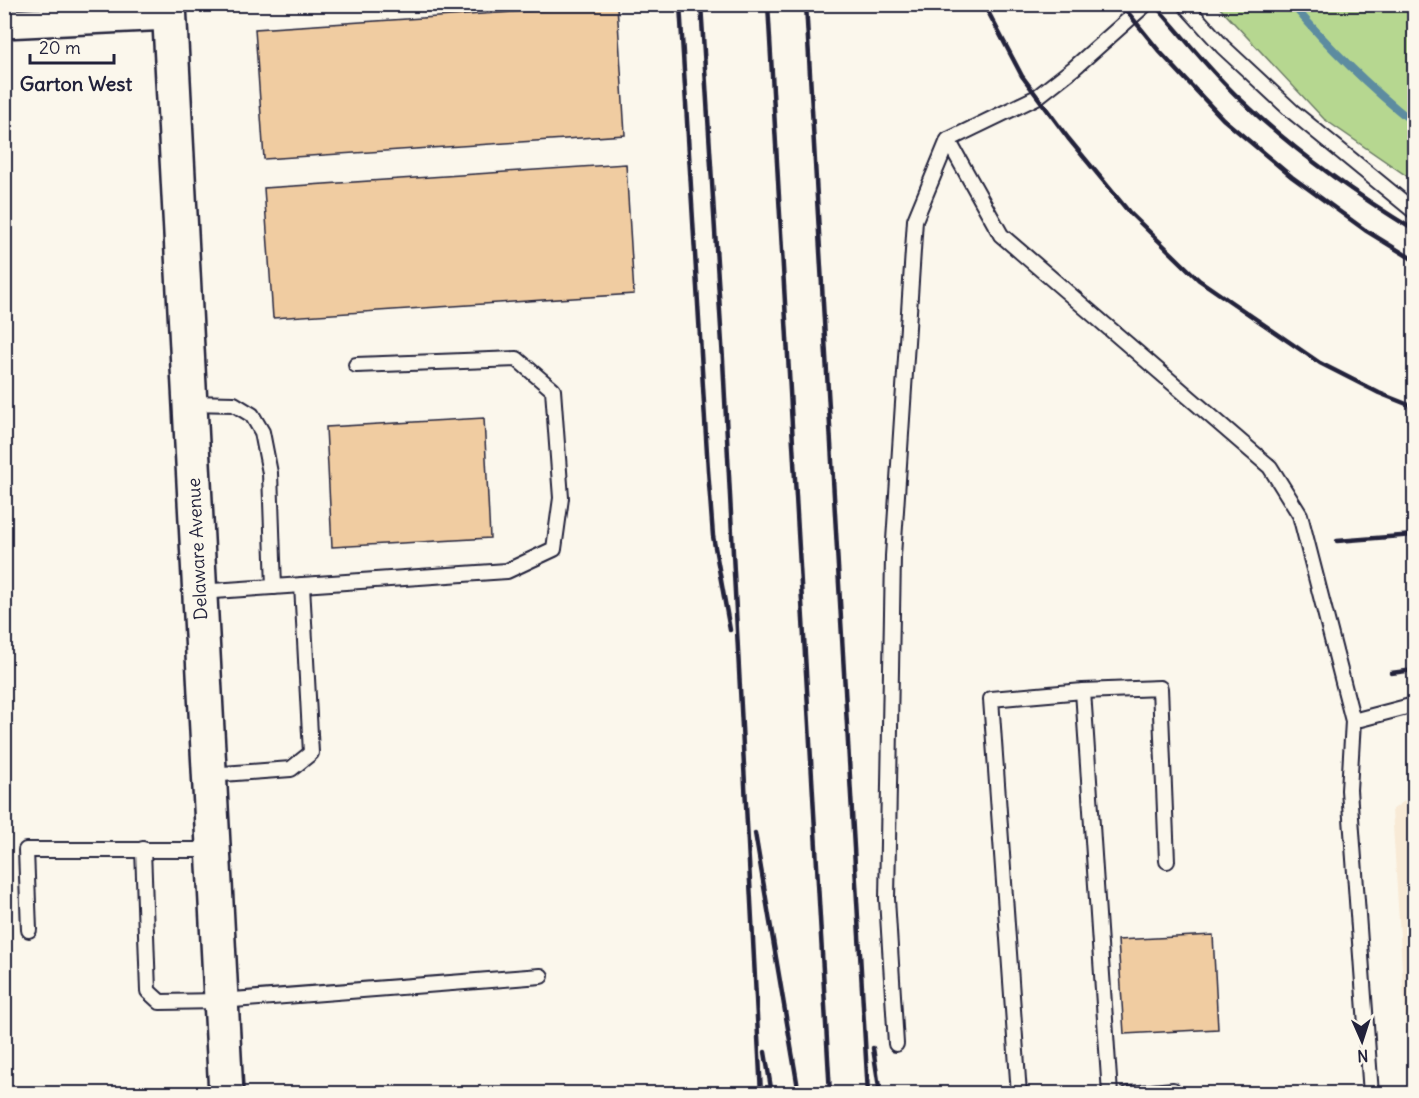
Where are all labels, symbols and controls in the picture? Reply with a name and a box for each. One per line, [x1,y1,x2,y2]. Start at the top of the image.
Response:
scale bar [30,27,114,65]
text: 20 m [39,36,81,59]
district label: Garton West [20,71,132,96]
street label: Delaware Avenue [182,477,212,621]
north arrow [1332,1011,1392,1071]
text: N [1357,1046,1369,1066]

